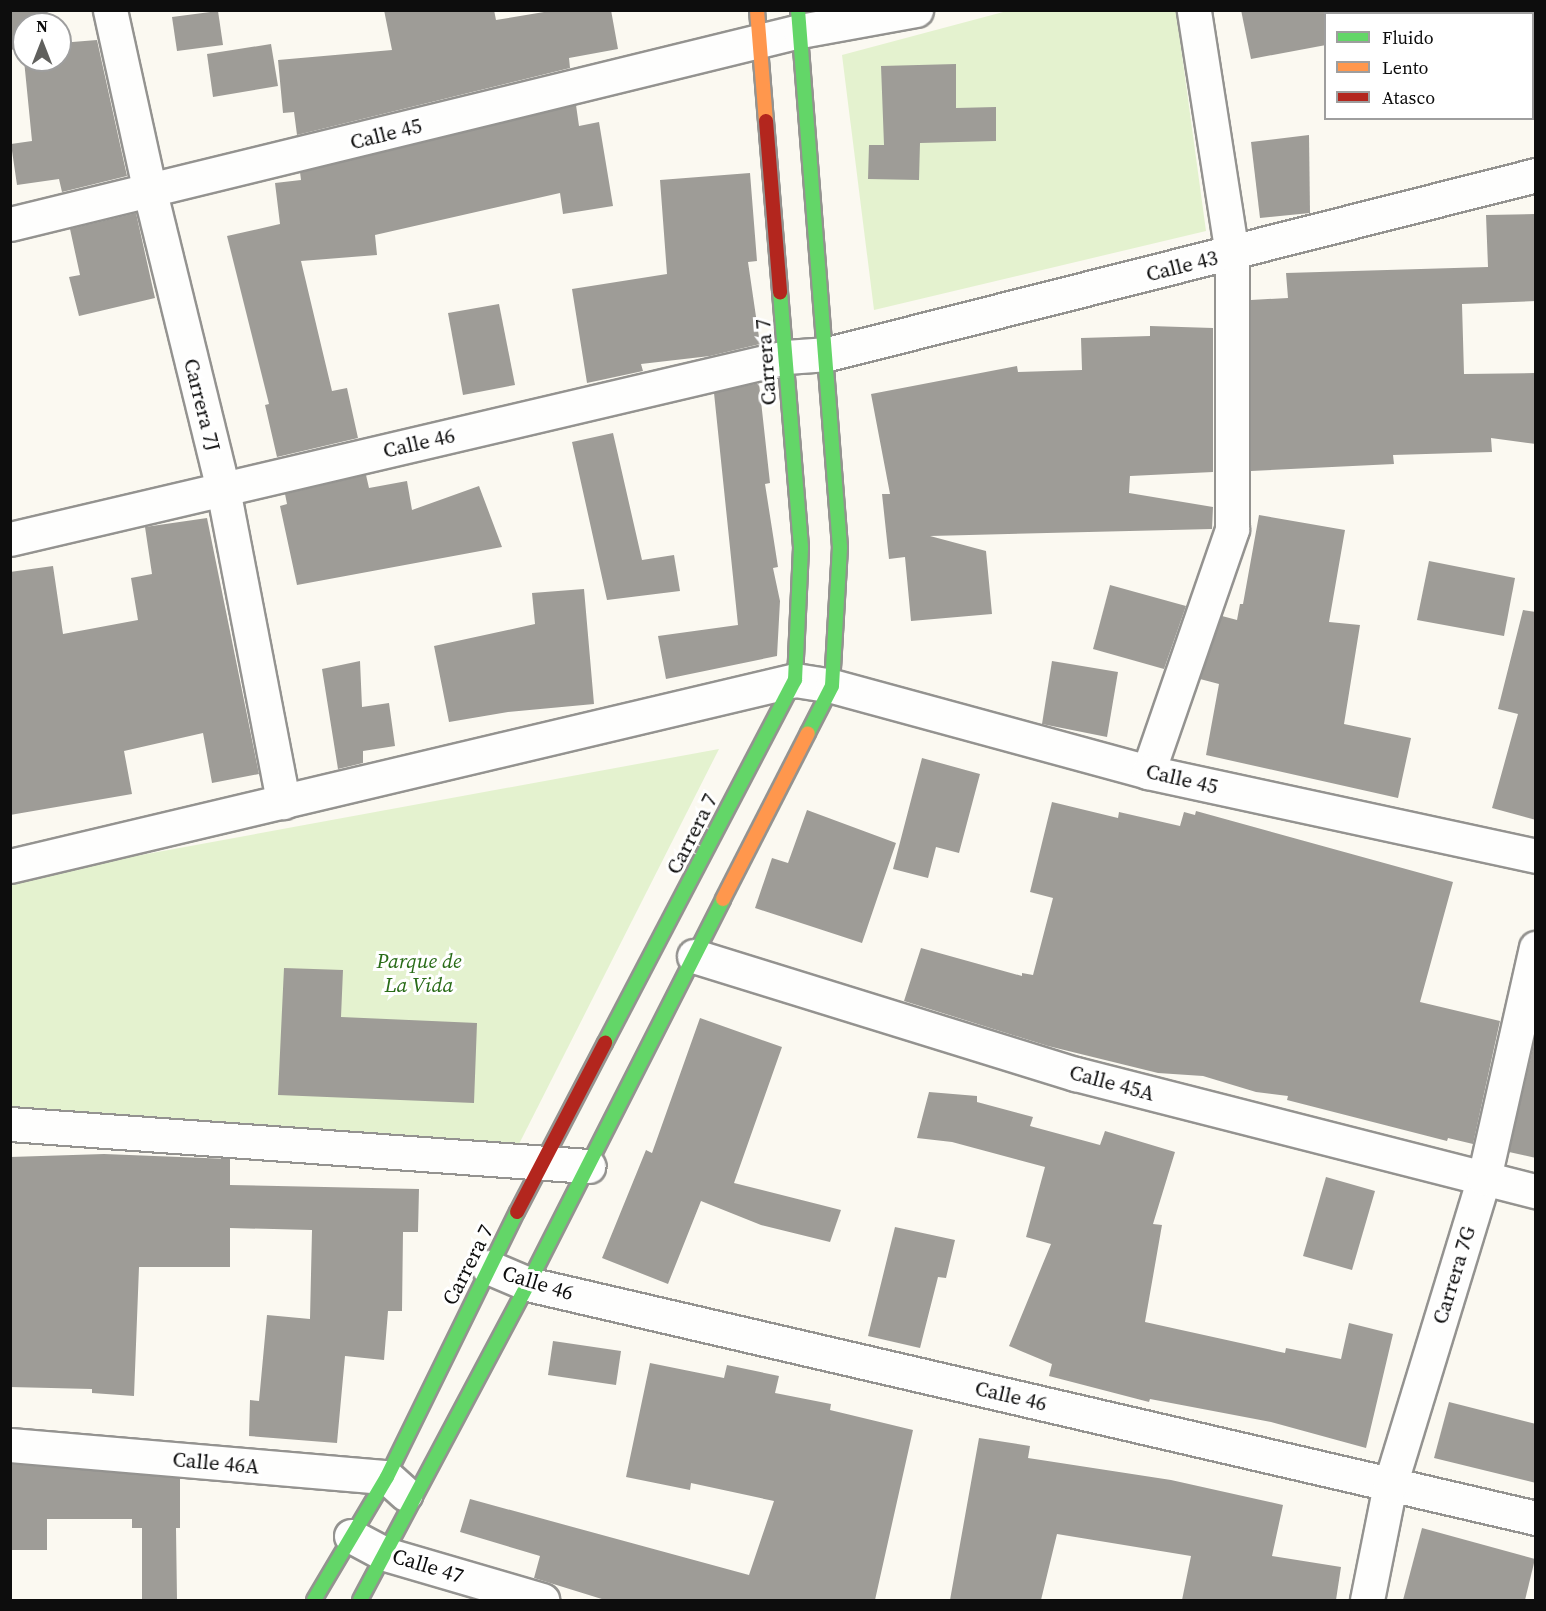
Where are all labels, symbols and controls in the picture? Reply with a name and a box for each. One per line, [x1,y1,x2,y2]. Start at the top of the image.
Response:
north arrow [12,12,72,72]
legend [1324,12,1534,120]
text: N [36,15,48,37]
text: Fluido [1382,25,1434,50]
text: Lento [1382,55,1428,80]
text: Atasco [1382,85,1435,110]
street label: Calle 45 [348,113,424,155]
street label: Calle 43 [1144,245,1220,287]
street label: Carrera 7 [750,318,782,406]
street label: Carrera 7J [178,356,226,454]
street label: Calle 46 [381,423,457,463]
street label: Calle 45 [1144,759,1220,799]
street label: Carrera 7 [661,790,723,878]
park label: Parque de La Vida [377,948,461,998]
street label: Calle 45A [1067,1060,1157,1106]
street label: Carrera 7 [437,1221,499,1309]
street label: Carrera 7G [1427,1223,1481,1327]
street label: Calle 46 [499,1260,577,1306]
street label: Calle 46 [973,1376,1049,1416]
street label: Calle 46A [172,1447,260,1479]
street label: Calle 47 [389,1543,467,1589]

